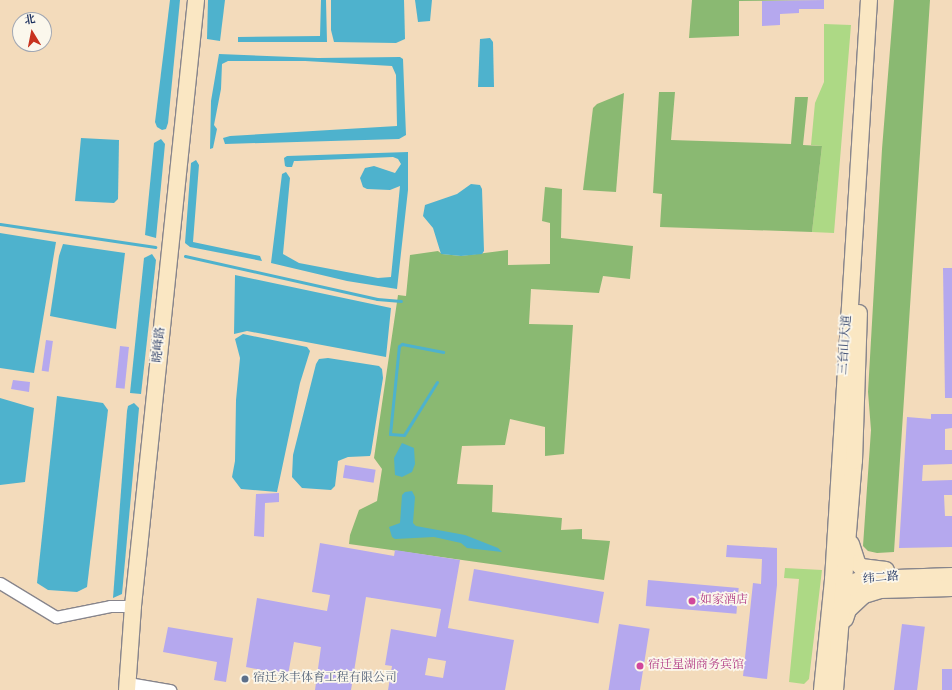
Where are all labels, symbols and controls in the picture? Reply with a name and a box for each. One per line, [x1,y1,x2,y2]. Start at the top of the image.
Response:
north arrow [12,12,52,52]
text: 北 [24,14,36,27]
street label: 三台山大道 [837,315,855,375]
street label: 晓峰路 [151,326,169,364]
street label: 纬二路 [862,570,900,588]
place label: 如家酒店 [700,594,748,608]
marker: 如家酒店 [687,596,697,606]
place label: 宿迁星湖商务宾馆 [648,659,744,673]
marker: 宿迁星湖商务宾馆 [635,661,645,671]
place label: 宿迁永丰体育工程有限公司 [253,672,397,686]
marker: 宿迁永丰体育工程有限公司 [240,674,250,684]

